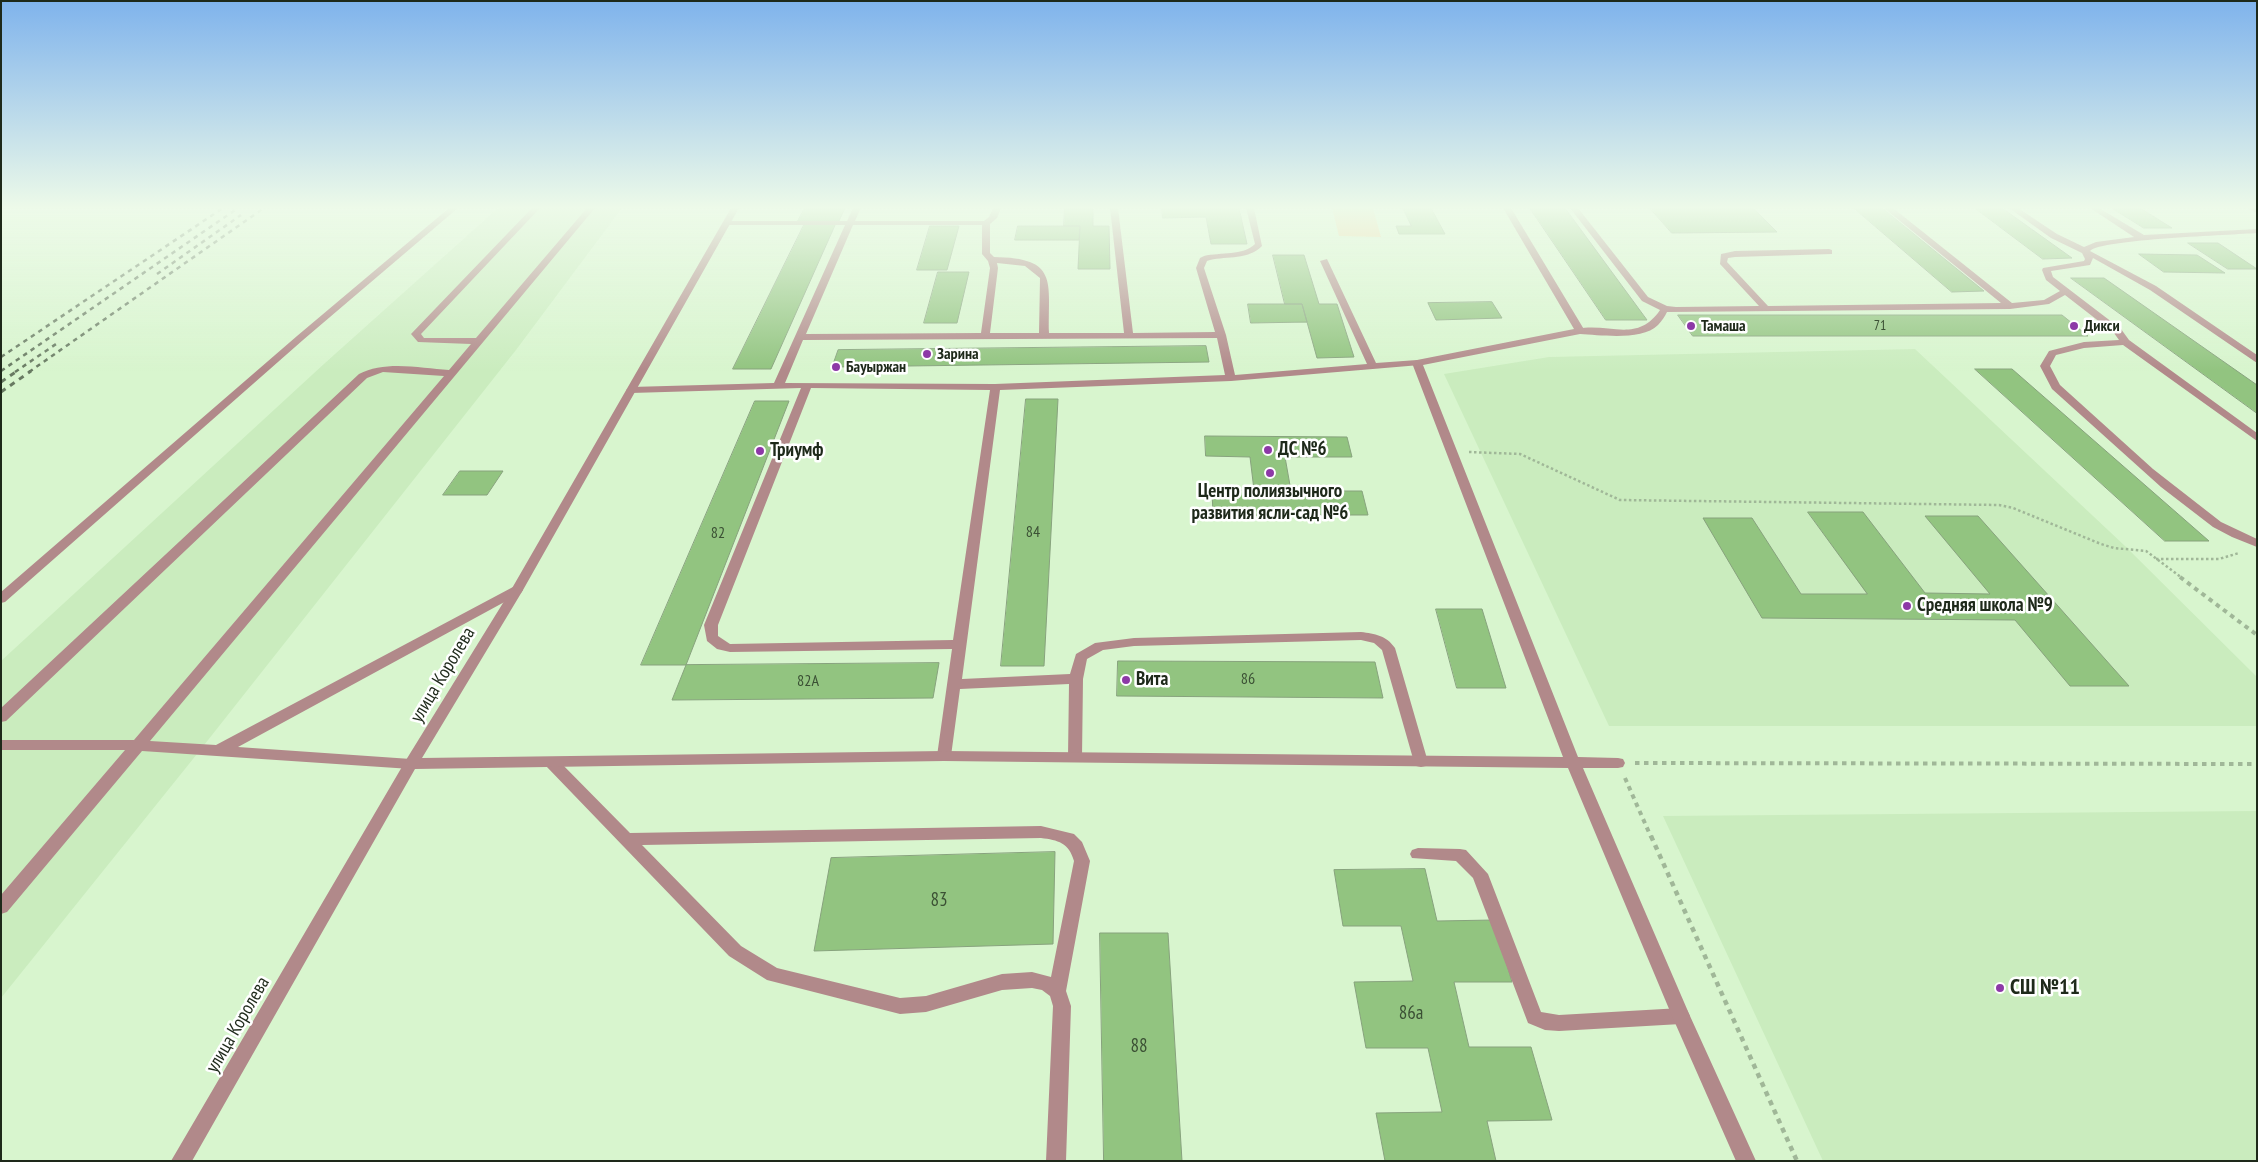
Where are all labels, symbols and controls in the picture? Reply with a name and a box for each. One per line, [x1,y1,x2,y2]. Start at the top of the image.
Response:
place label: Тамаша [1701,316,1746,336]
place label: Дикси [2084,316,2120,336]
house number: 71 [1874,318,1886,334]
marker: Тамаша [1685,320,1697,332]
marker: Дикси [2068,320,2080,332]
place label: Зарина [937,344,979,364]
marker: Зарина [921,348,933,360]
place label: Бауыржан [846,357,906,377]
marker: Бауыржан [830,361,842,373]
place label: ДС №6 [1278,439,1327,461]
place label: Триумф [770,440,823,462]
marker: ДС №6 [1262,444,1274,456]
marker: Триумф [754,445,766,457]
marker: Центр полиязычного развития ясли-сад №6 [1264,467,1276,479]
place label: Центр полиязычного развития ясли-сад №6 [1192,481,1348,525]
house number: 84 [1026,522,1040,542]
house number: 82 [711,523,725,543]
place label: Средняя школа №9 [1917,595,2053,617]
marker: Средняя школа №9 [1901,600,1913,612]
street label: улица Королева [406,623,480,727]
place label: Вита [1136,669,1168,691]
house number: 86 [1241,669,1255,689]
house number: 82А [797,671,819,691]
marker: Вита [1120,674,1132,686]
house number: 83 [930,890,948,912]
street label: улица Королева [201,973,275,1077]
place label: СШ №11 [2010,975,2080,1001]
marker: СШ №11 [1994,982,2006,994]
house number: 86а [1399,1003,1423,1025]
house number: 88 [1130,1036,1148,1058]

